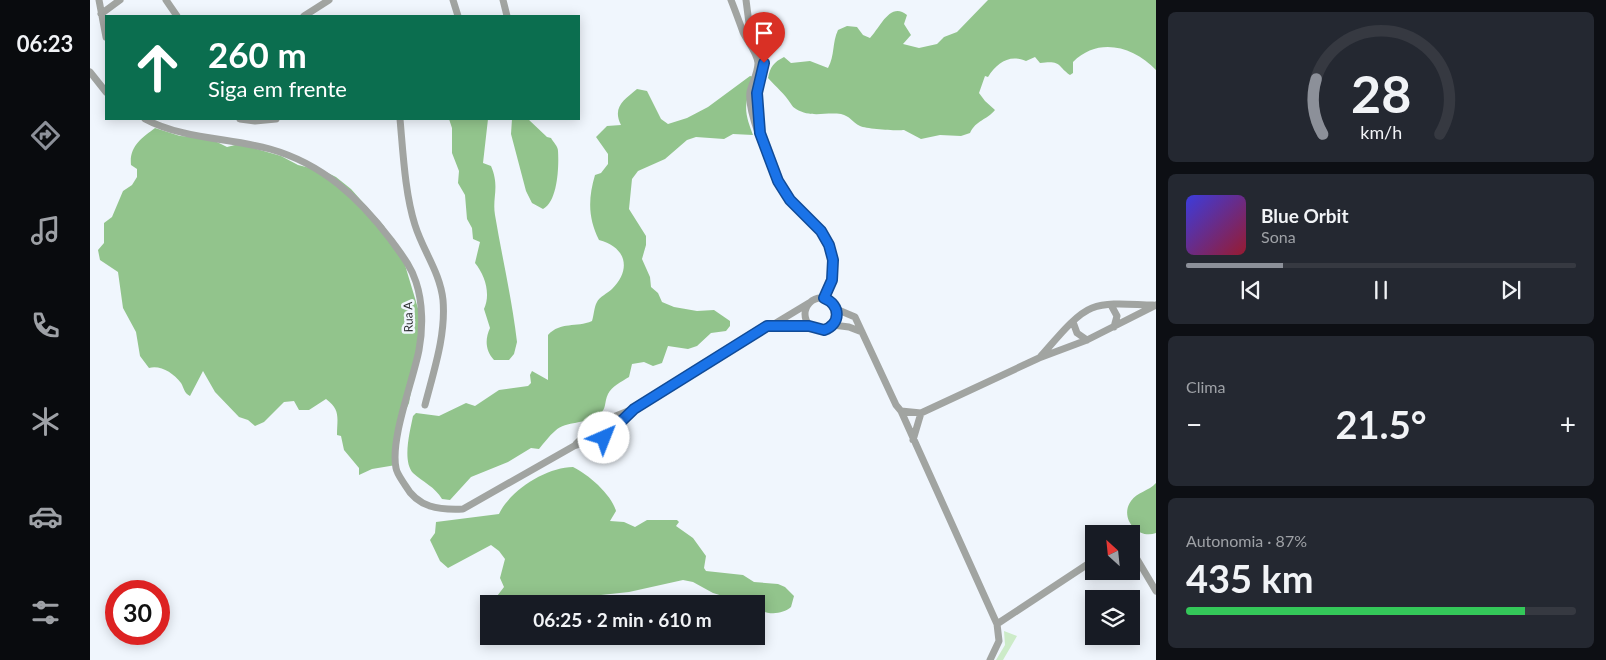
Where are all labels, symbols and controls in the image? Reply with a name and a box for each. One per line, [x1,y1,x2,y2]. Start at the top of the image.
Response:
pin [743,12,785,63]
icon: arrive [750,19,778,47]
text: 06:23 [17,30,73,57]
text: 260 m [208,33,307,75]
icon: ahead [125,35,190,100]
text: 28 [1351,62,1411,124]
text: Siga em frente [208,75,347,102]
icon: directions [28,118,63,153]
text: km/h [1360,121,1402,143]
text: Blue Orbit [1261,204,1349,227]
icon: music [28,213,63,248]
text: Sona [1261,227,1296,246]
icon: previous [1237,276,1265,304]
icon: pause [1367,276,1395,304]
icon: next [1497,276,1525,304]
street label: Rua A [400,301,416,332]
icon: phone [28,308,63,343]
text: Clima [1186,377,1225,396]
text: 21.5° [1336,401,1426,447]
icon: climate [28,404,63,439]
text: − [1186,407,1202,441]
text: + [1560,407,1576,441]
position arrow [577,411,629,463]
icon: car [28,499,63,534]
north arrow [1085,525,1140,580]
map controls [1085,525,1140,645]
text: Autonomia · 87% [1186,531,1307,550]
text: 435 km [1186,555,1314,601]
speed limit sign: 30 [105,580,170,645]
button: layers [1085,590,1140,645]
icon: filters [28,595,63,630]
text: 06:25 · 2 min · 610 m [533,608,712,631]

